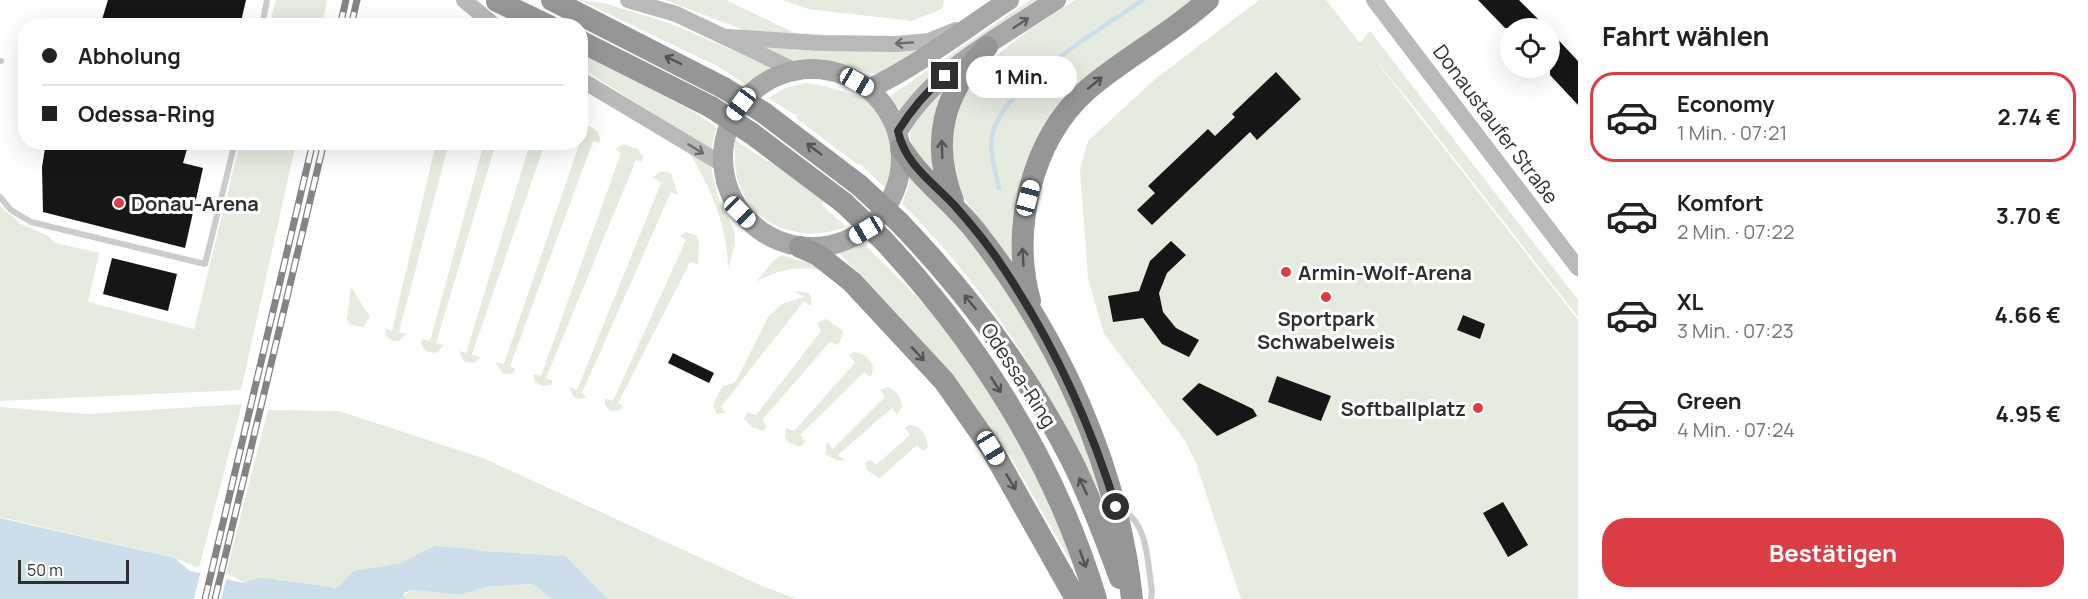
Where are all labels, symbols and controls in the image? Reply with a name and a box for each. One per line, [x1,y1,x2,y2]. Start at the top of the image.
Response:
one-way arrow [1012,17,1029,29]
text: Fahrt wählen [1602,17,1770,54]
map controls [1500,18,1560,78]
button: locate [1500,18,1560,78]
one-way arrow [894,38,914,49]
street label: Donaustaufer Straße [1427,39,1565,209]
text: Abholung [78,41,181,71]
one-way arrow [665,54,682,66]
callout: 1 Min. [966,55,1077,97]
route end [931,62,958,89]
text: 1 Min. [994,63,1049,90]
car [837,65,877,99]
one-way arrow [1087,77,1103,90]
car [723,84,759,124]
text: Economy [1677,89,1775,119]
icon: car [1605,90,1659,144]
text: Odessa-Ring [78,99,215,129]
text: 2.74 € [1998,102,2061,132]
text: 1 Min. · 07:21 [1677,119,1787,146]
one-way arrow [936,140,948,160]
one-way arrow [806,142,822,155]
one-way arrow [687,143,704,155]
car [1015,178,1041,218]
text: Komfort [1677,188,1764,218]
icon: car [1605,189,1659,243]
place label: Donau-Arena [131,190,259,217]
car [721,193,759,231]
marker: Donau-Arena [112,196,126,210]
text: 3.70 € [1996,201,2061,231]
car [846,213,886,247]
text: 2 Min. · 07:22 [1677,218,1794,245]
one-way arrow [1018,248,1029,268]
place label: Armin-Wolf-Arena [1298,259,1472,286]
marker: Armin-Wolf-Arena [1279,265,1293,279]
text: XL [1677,287,1703,317]
icon: car [1605,288,1659,342]
marker: Sportpark Schwabelweis [1319,290,1333,304]
one-way arrow [964,294,977,310]
text: 4.66 € [1995,300,2061,330]
place label: Sportpark Schwabelweis [1257,305,1395,355]
text: 3 Min. · 07:23 [1677,317,1794,344]
street label: Odessa-Ring [975,318,1063,432]
one-way arrow [911,346,925,361]
one-way arrow [991,376,1003,393]
text: Green [1677,386,1742,416]
icon: car [1605,387,1659,441]
place label: Softballplatz [1340,395,1466,422]
text: 4.95 € [1995,399,2061,429]
marker: Softballplatz [1471,401,1485,415]
text: 4 Min. · 07:24 [1677,416,1795,443]
car [974,428,1008,468]
one-way arrow [1006,473,1018,490]
one-way arrow [1077,477,1089,495]
route start [1102,493,1129,520]
button: Bestätigen [1602,518,2064,587]
one-way arrow [1079,549,1090,567]
scale bar [18,557,129,584]
text: 50 m [27,559,63,581]

